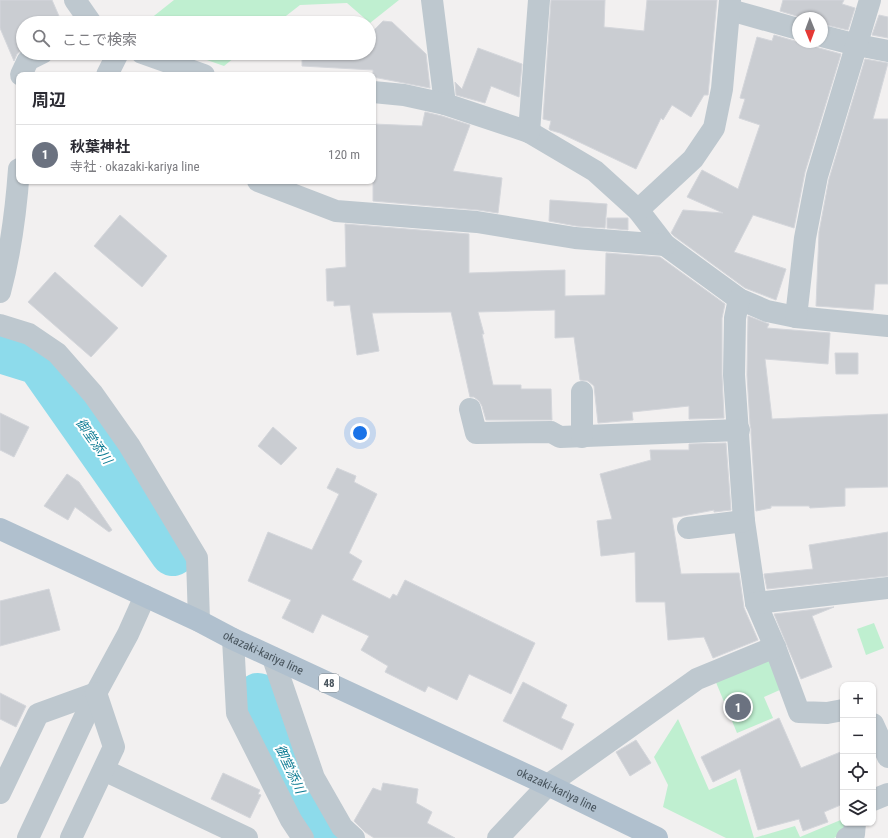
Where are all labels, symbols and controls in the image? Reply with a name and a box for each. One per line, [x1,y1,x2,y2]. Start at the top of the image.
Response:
north arrow [792,12,828,48]
search box [16,16,376,60]
icon: search [30,27,52,49]
text: ここで検索 [62,31,137,49]
text: 周辺 [32,90,66,110]
text: 秋葉神社 [70,138,130,156]
text: 1 [42,147,48,162]
text: 120 m [328,147,360,162]
text: 寺社 · okazaki-kariya line [70,159,200,174]
water label: 御堂添川 [73,415,116,468]
your location [350,423,370,443]
street label: okazaki-kariya line [221,628,306,678]
road number: 48 [319,674,339,692]
map controls [840,682,876,826]
button: + [840,682,876,718]
pin: 1 [725,692,751,722]
button: − [840,718,876,754]
water label: 御堂添川 [272,742,309,798]
button: locate [840,754,876,790]
street label: okazaki-kariya line [515,765,600,815]
button: layers [840,790,876,826]

